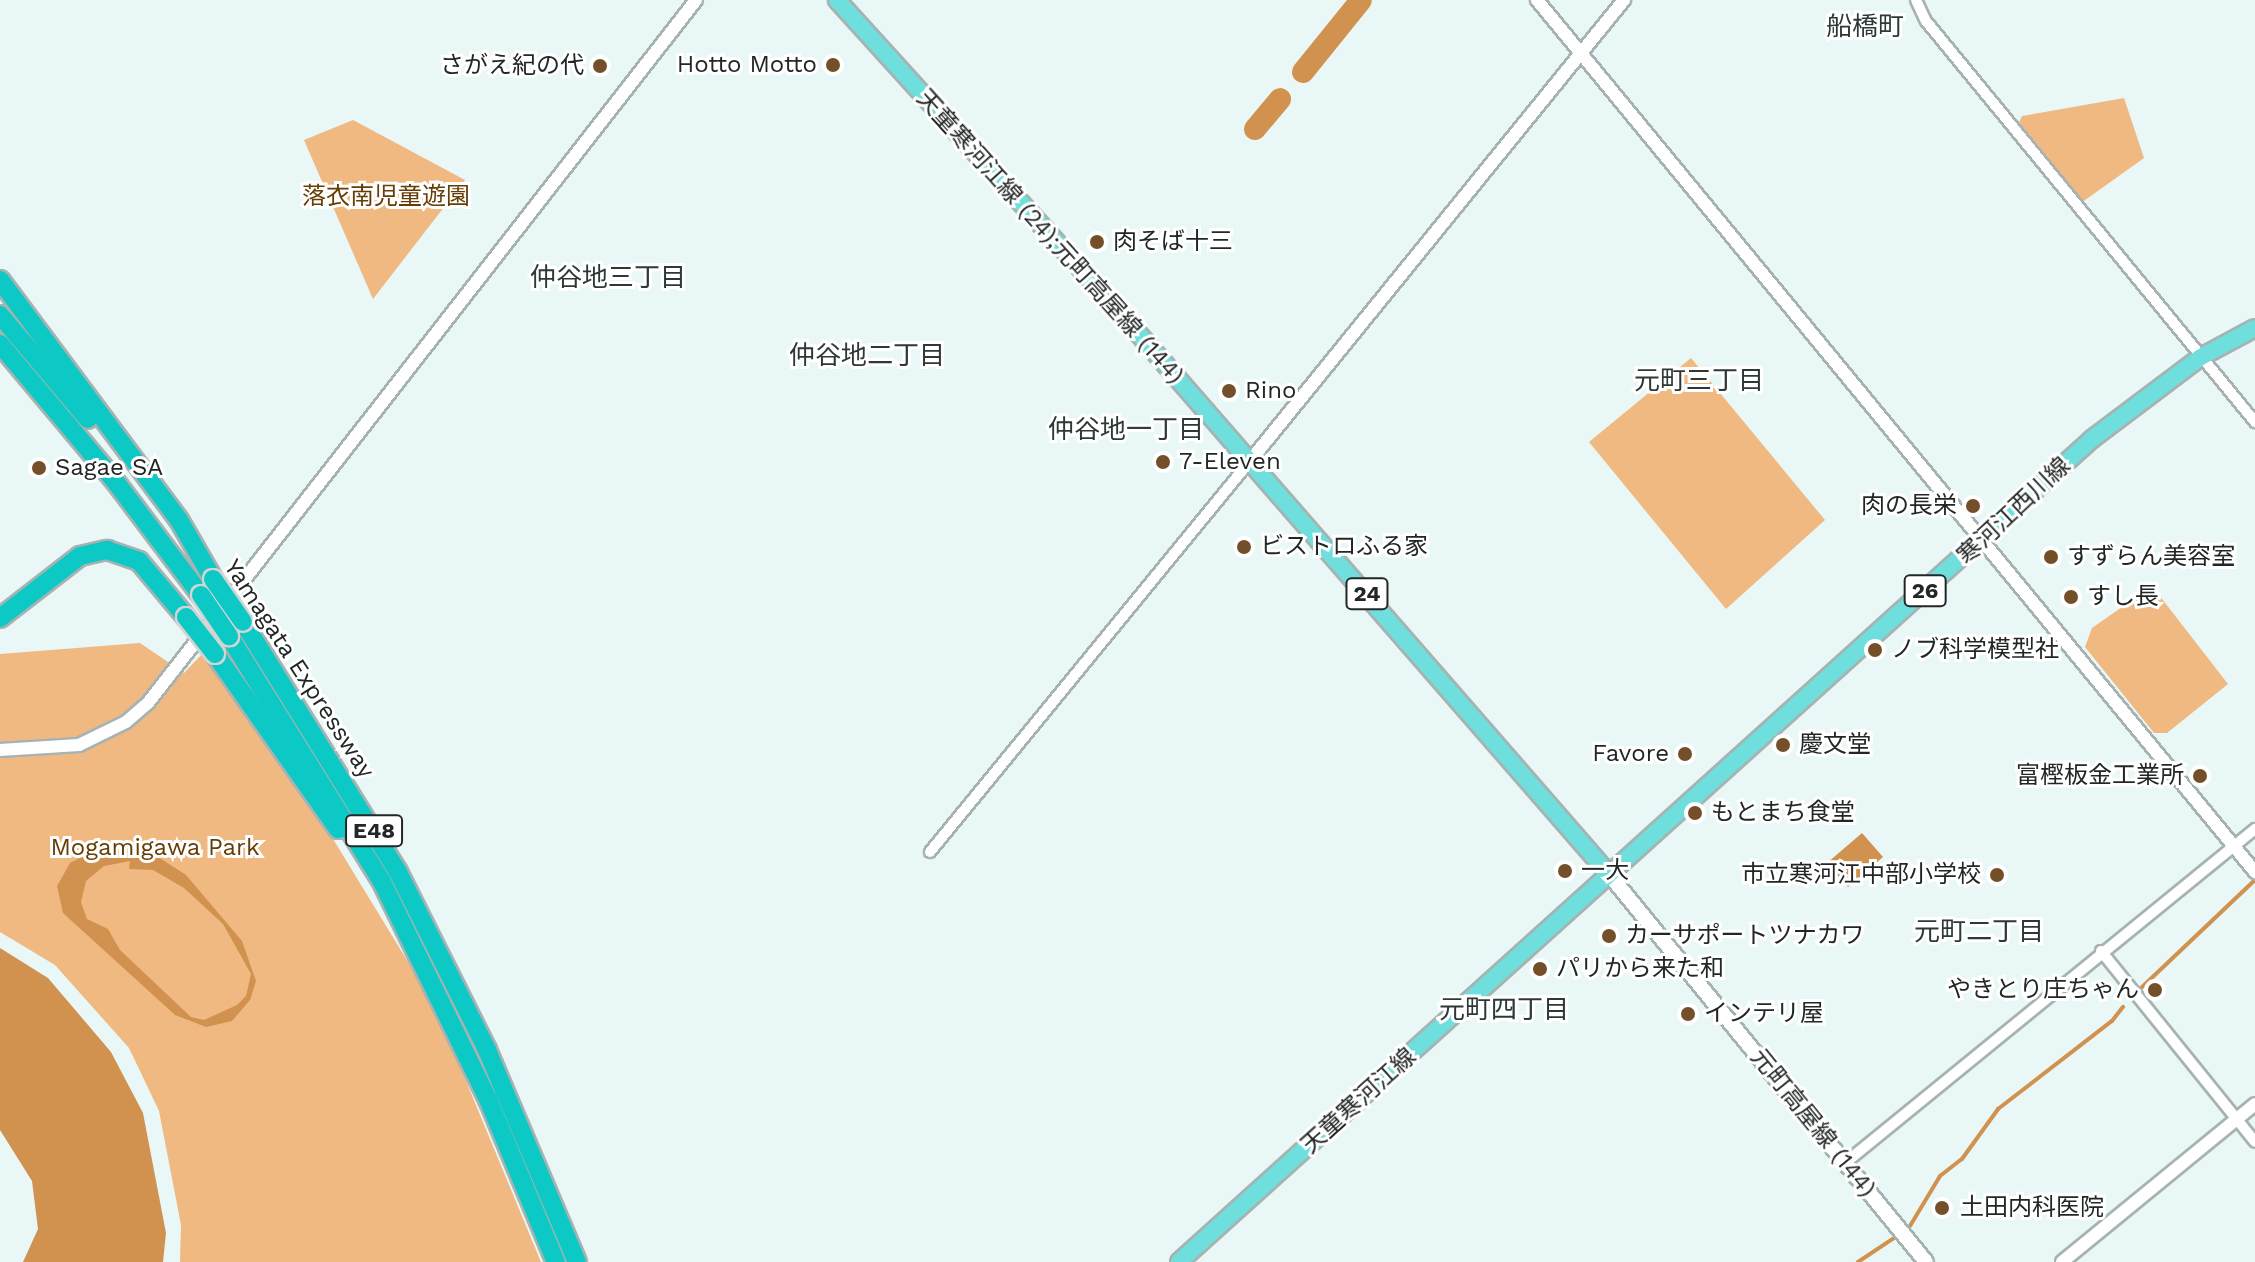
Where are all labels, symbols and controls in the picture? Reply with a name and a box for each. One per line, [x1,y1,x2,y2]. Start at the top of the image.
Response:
district label: 船橋町 [1826,11,1904,43]
place label: Hotto Motto [677,51,817,79]
place label: さがえ紀の代 [440,52,584,80]
marker: Hotto Motto [824,56,842,74]
marker: さがえ紀の代 [591,57,609,75]
street label: 天童寒河江線 (24);元町高屋線 (144) [910,84,1190,390]
park label: 落衣南児童遊園 [302,183,470,211]
place label: 肉そば十三 [1113,228,1233,256]
marker: 肉そば十三 [1088,233,1106,251]
district label: 仲谷地三丁目 [530,262,686,294]
district label: 仲谷地二丁目 [789,340,945,372]
district label: 元町三丁目 [1634,365,1764,397]
place label: Rino [1245,377,1296,405]
marker: Rino [1220,382,1238,400]
district label: 仲谷地一丁目 [1048,414,1204,446]
place label: 7-Eleven [1179,448,1281,476]
street label: 寒河江西川線 [1952,451,2076,571]
marker: 7-Eleven [1154,453,1172,471]
place label: Sagae SA [55,454,163,482]
marker: Sagae SA [30,459,48,477]
place label: 肉の長栄 [1861,492,1957,520]
marker: 肉の長栄 [1964,497,1982,515]
place label: ビストロふる家 [1260,533,1428,561]
marker: ビストロふる家 [1235,538,1253,556]
place label: すずらん美容室 [2067,543,2235,571]
marker: すずらん美容室 [2042,548,2060,566]
street label: Yamagata Expressway [217,554,381,784]
road number: 26 [1903,573,1947,609]
road number: 24 [1345,576,1389,612]
place label: すし長 [2087,583,2159,611]
marker: すし長 [2062,588,2080,606]
place label: ノブ科学模型社 [1891,636,2059,664]
marker: ノブ科学模型社 [1866,641,1884,659]
place label: 慶文堂 [1799,731,1871,759]
marker: 慶文堂 [1774,736,1792,754]
place label: Favore [1592,740,1669,768]
marker: Favore [1676,745,1694,763]
place label: 富樫板金工業所 [2016,762,2184,790]
marker: 富樫板金工業所 [2191,767,2209,785]
place label: もとまち食堂 [1711,799,1855,827]
marker: もとまち食堂 [1686,804,1704,822]
road number: E48 [344,813,404,849]
park label: Mogamigawa Park [50,834,260,862]
place label: 一大 [1581,857,1629,885]
place label: 市立寒河江中部小学校 [1741,861,1981,889]
marker: 一大 [1556,862,1574,880]
marker: 市立寒河江中部小学校 [1988,866,2006,884]
district label: 元町二丁目 [1914,916,2044,948]
place label: カーサポートツナカワ [1625,922,1865,950]
marker: カーサポートツナカワ [1600,927,1618,945]
place label: パリから来た和 [1556,955,1724,983]
marker: パリから来た和 [1531,960,1549,978]
place label: やきとり庄ちゃん [1947,976,2139,1004]
marker: やきとり庄ちゃん [2146,981,2164,999]
district label: 元町四丁目 [1439,994,1569,1026]
place label: インテリ屋 [1704,1000,1824,1028]
marker: インテリ屋 [1679,1005,1697,1023]
street label: 天童寒河江線 [1296,1042,1422,1160]
street label: 元町高屋線 (144) [1744,1043,1882,1203]
place label: 土田内科医院 [1960,1194,2104,1222]
marker: 土田内科医院 [1931,1197,1953,1219]

